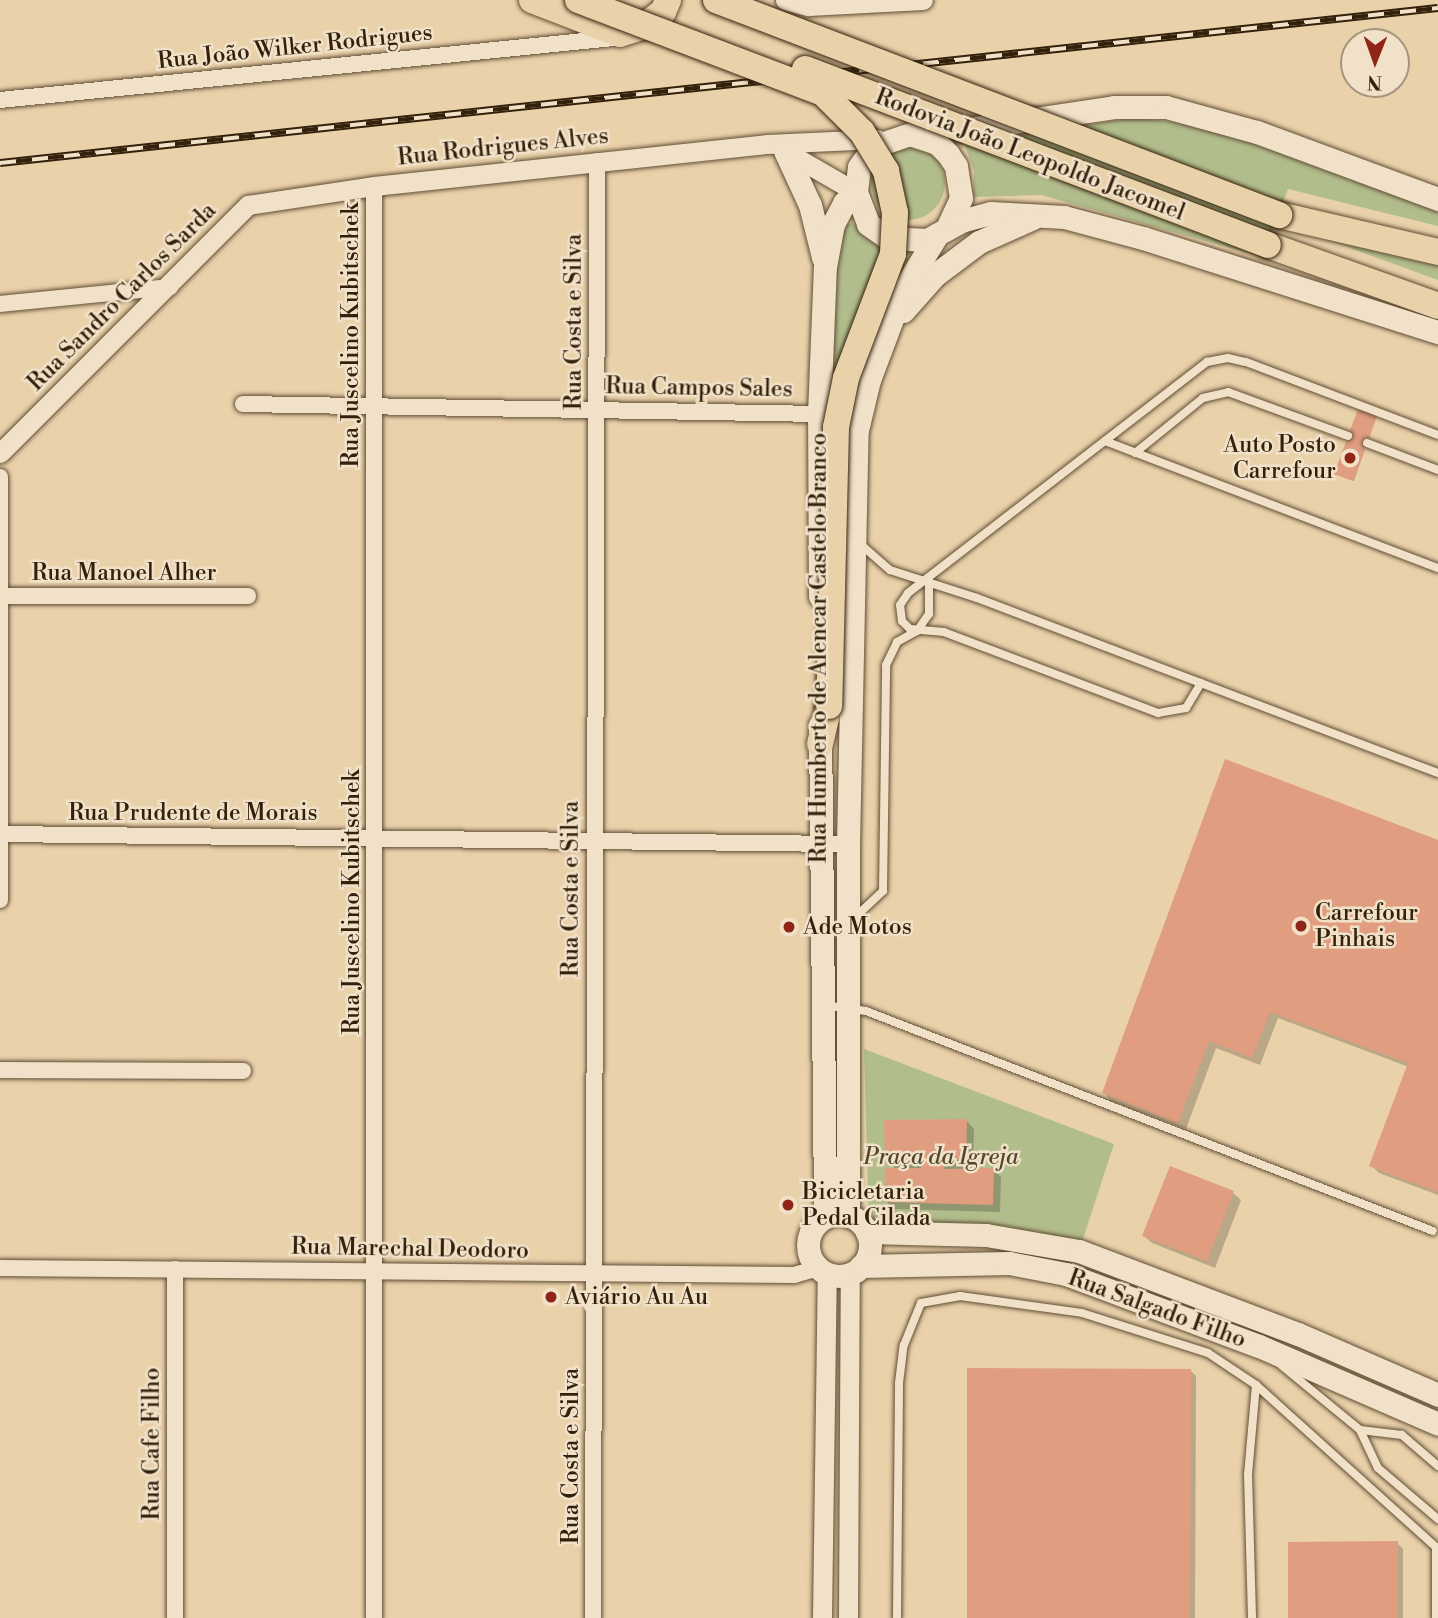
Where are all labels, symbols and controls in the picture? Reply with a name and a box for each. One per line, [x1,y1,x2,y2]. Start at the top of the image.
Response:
street label: Rua João Wilker Rodrigues [156,19,434,75]
north arrow [1340,28,1410,98]
text: N [1367,70,1382,94]
street label: Rodovia João Leopoldo Jacomel [871,83,1189,227]
street label: Rua Rodrigues Alves [396,122,610,172]
street label: Rua Sandro Carlos Sarda [22,197,222,397]
street label: Rua Juscelino Kubitschek [337,202,365,468]
street label: Rua Costa e Silva [560,234,588,410]
street label: Rua Campos Sales [605,373,793,403]
place label: Auto Posto Carrefour [1224,431,1336,485]
street label: Rua Humberto de Alencar Castelo Branco [805,433,833,863]
marker: Auto Posto Carrefour [1342,450,1358,466]
street label: Rua Manoel Alher [32,559,216,587]
street label: Rua Juscelino Kubitschek [338,769,366,1035]
street label: Rua Prudente de Morais [68,799,318,827]
street label: Rua Costa e Silva [557,801,585,977]
place label: Carrefour Pinhais [1315,899,1418,953]
place label: Ade Motos [803,913,912,941]
marker: Carrefour Pinhais [1293,918,1309,934]
marker: Ade Motos [781,919,797,935]
park label: Praça da Igreja [863,1143,1019,1171]
place label: Bicicletaria Pedal Cilada [802,1178,931,1232]
marker: Bicicletaria Pedal Cilada [780,1197,796,1213]
street label: Rua Marechal Deodoro [291,1233,529,1265]
street label: Rua Salgado Filho [1064,1264,1250,1354]
place label: Aviário Au Au [565,1283,708,1311]
marker: Aviário Au Au [543,1289,559,1305]
street label: Rua Cafe Filho [138,1368,166,1520]
street label: Rua Costa e Silva [557,1368,585,1544]

